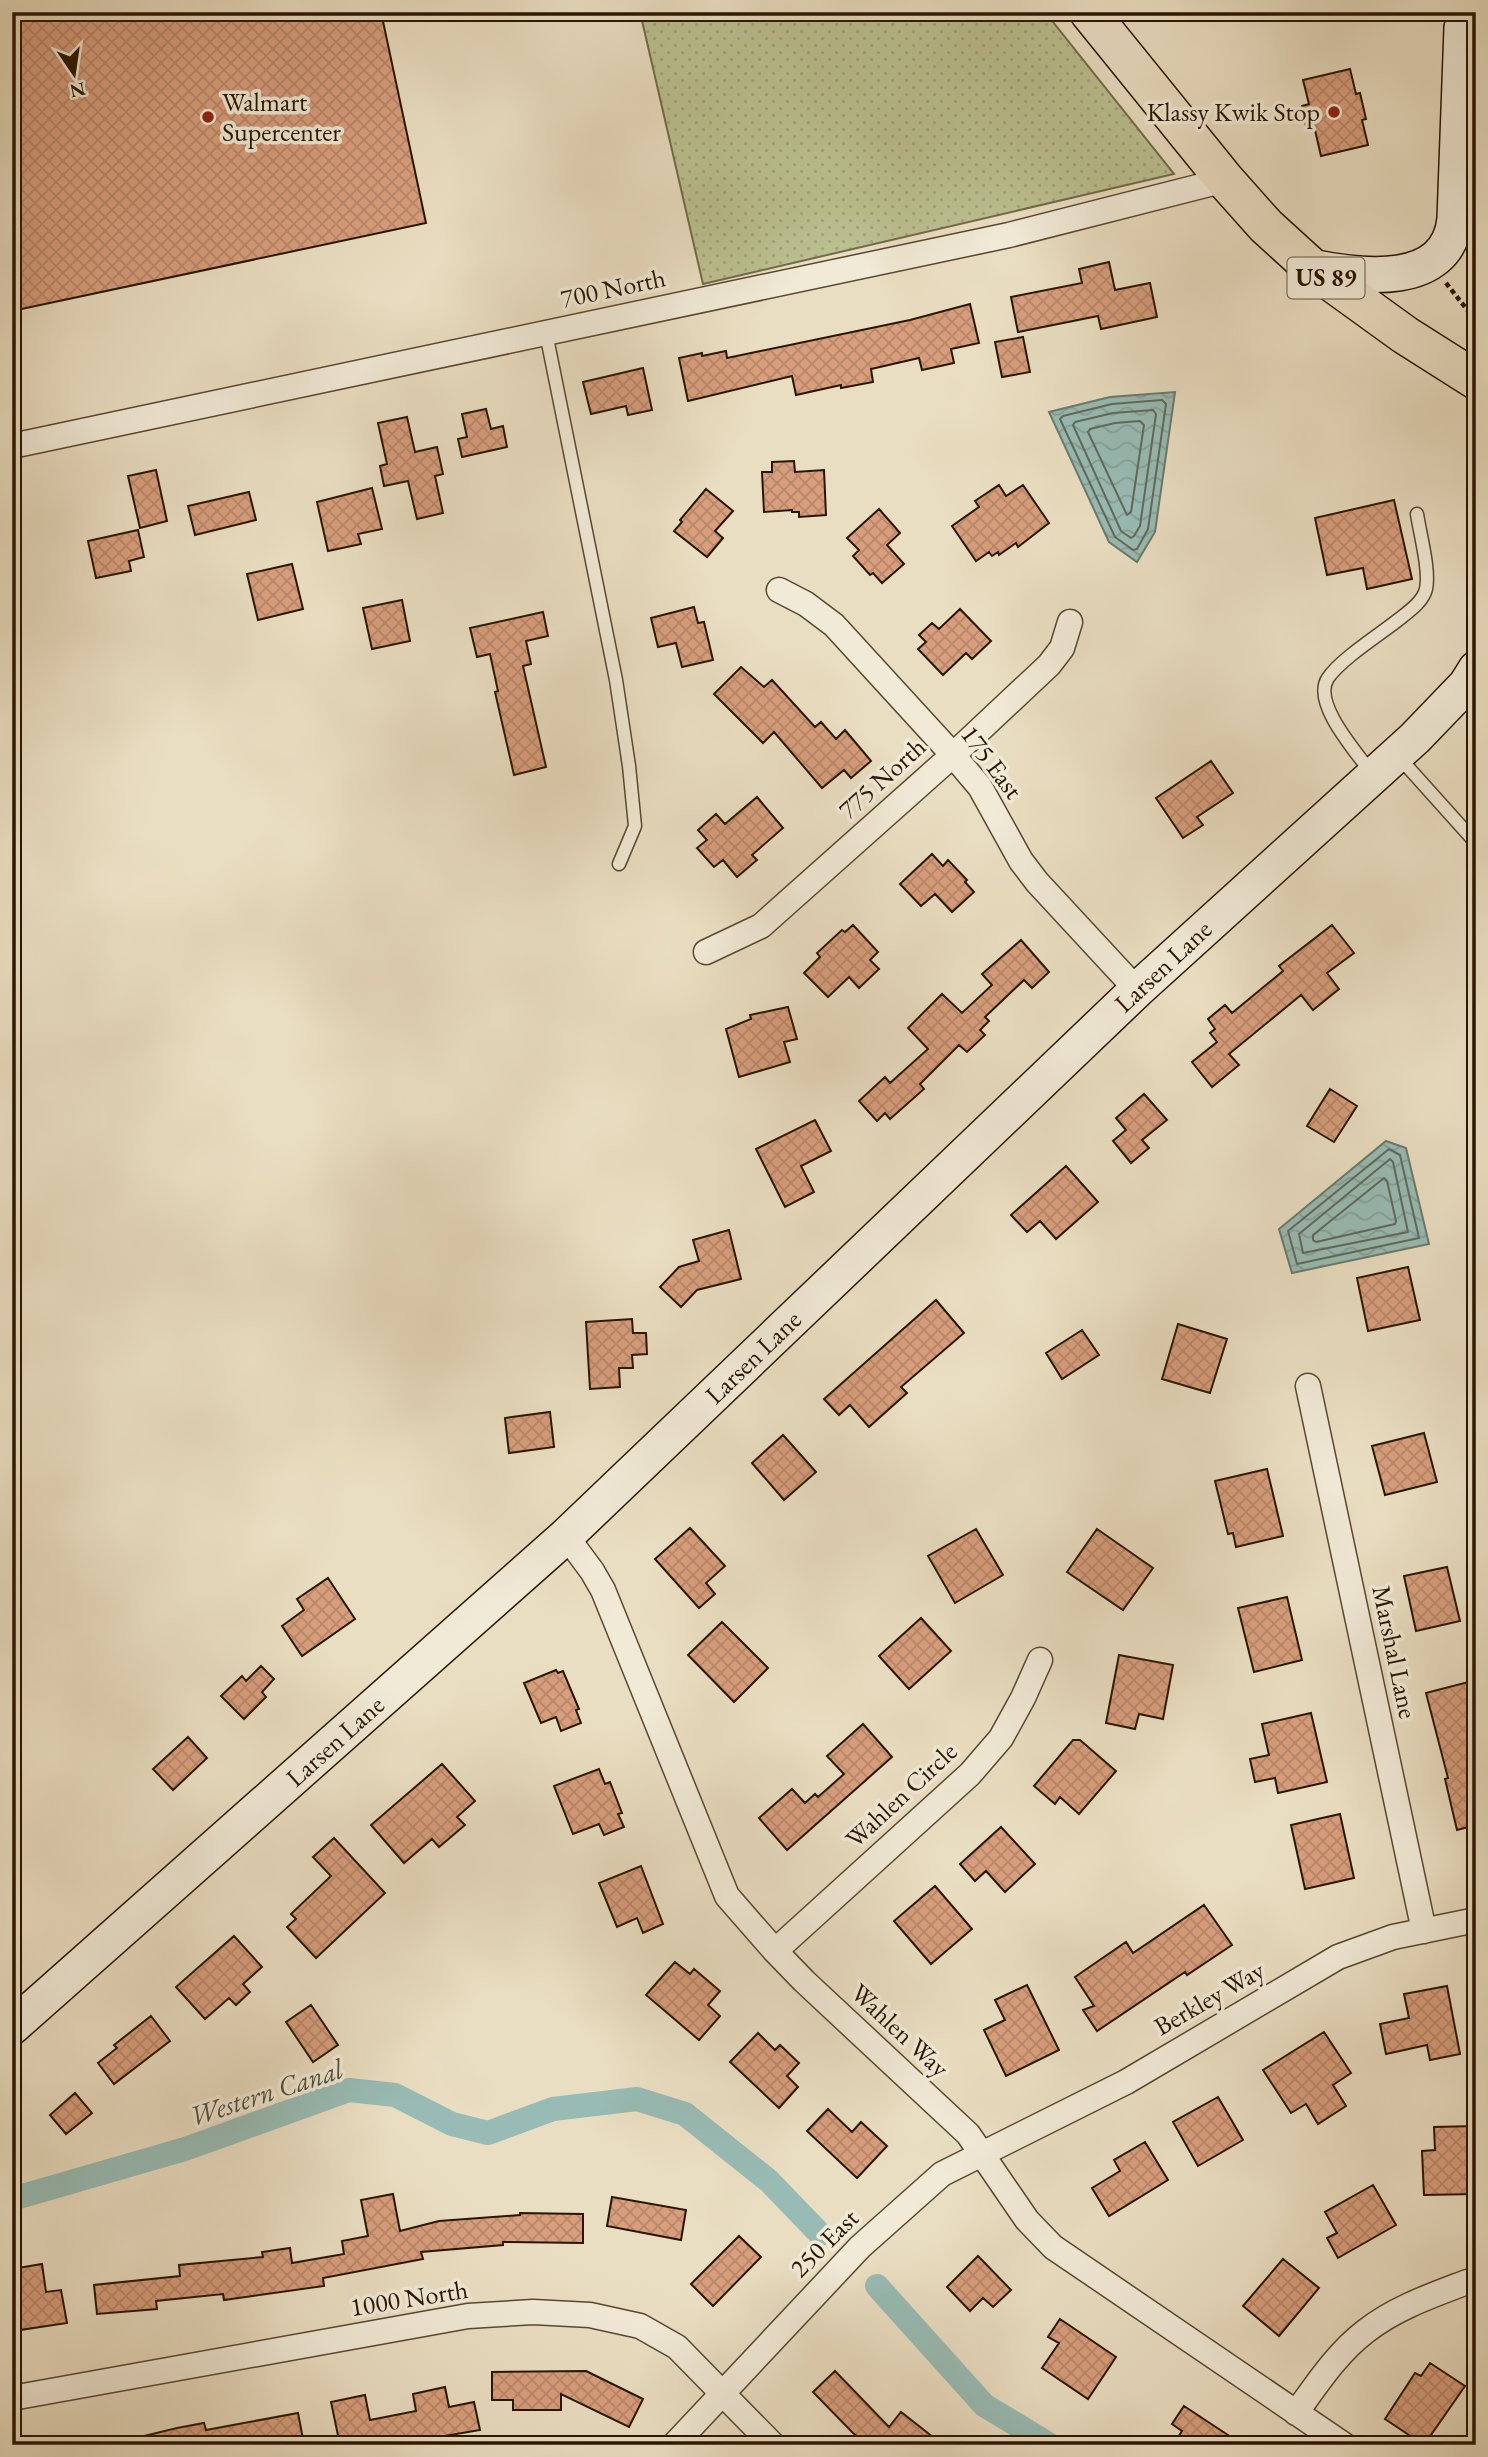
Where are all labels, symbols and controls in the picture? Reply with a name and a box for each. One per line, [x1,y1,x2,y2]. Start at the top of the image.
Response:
north arrow [38,38,108,108]
text: N [67,76,88,104]
place label: Walmart Supercenter [222,85,341,149]
place label: Klassy Kwik Stop [1147,95,1320,129]
marker: Klassy Kwik Stop [1326,104,1342,120]
marker: Walmart Supercenter [200,109,216,125]
road number: US 89 [1288,258,1364,298]
street label: 700 North [557,260,669,316]
street label: 175 East [953,718,1031,806]
street label: 775 North [831,730,933,826]
street label: Larsen Lane [1107,912,1219,1020]
street label: Larsen Lane [698,1303,808,1411]
street label: Marshal Lane [1364,1582,1426,1722]
street label: Larsen Lane [279,1688,391,1794]
street label: Wahlen Circle [838,1735,964,1855]
street label: Berkley Way [1148,1952,1271,2043]
street label: Wahlen Way [843,1976,957,2085]
water label: Western Canal [185,2050,348,2134]
street label: 250 East [782,2201,866,2285]
street label: 1000 North [348,2272,470,2324]

